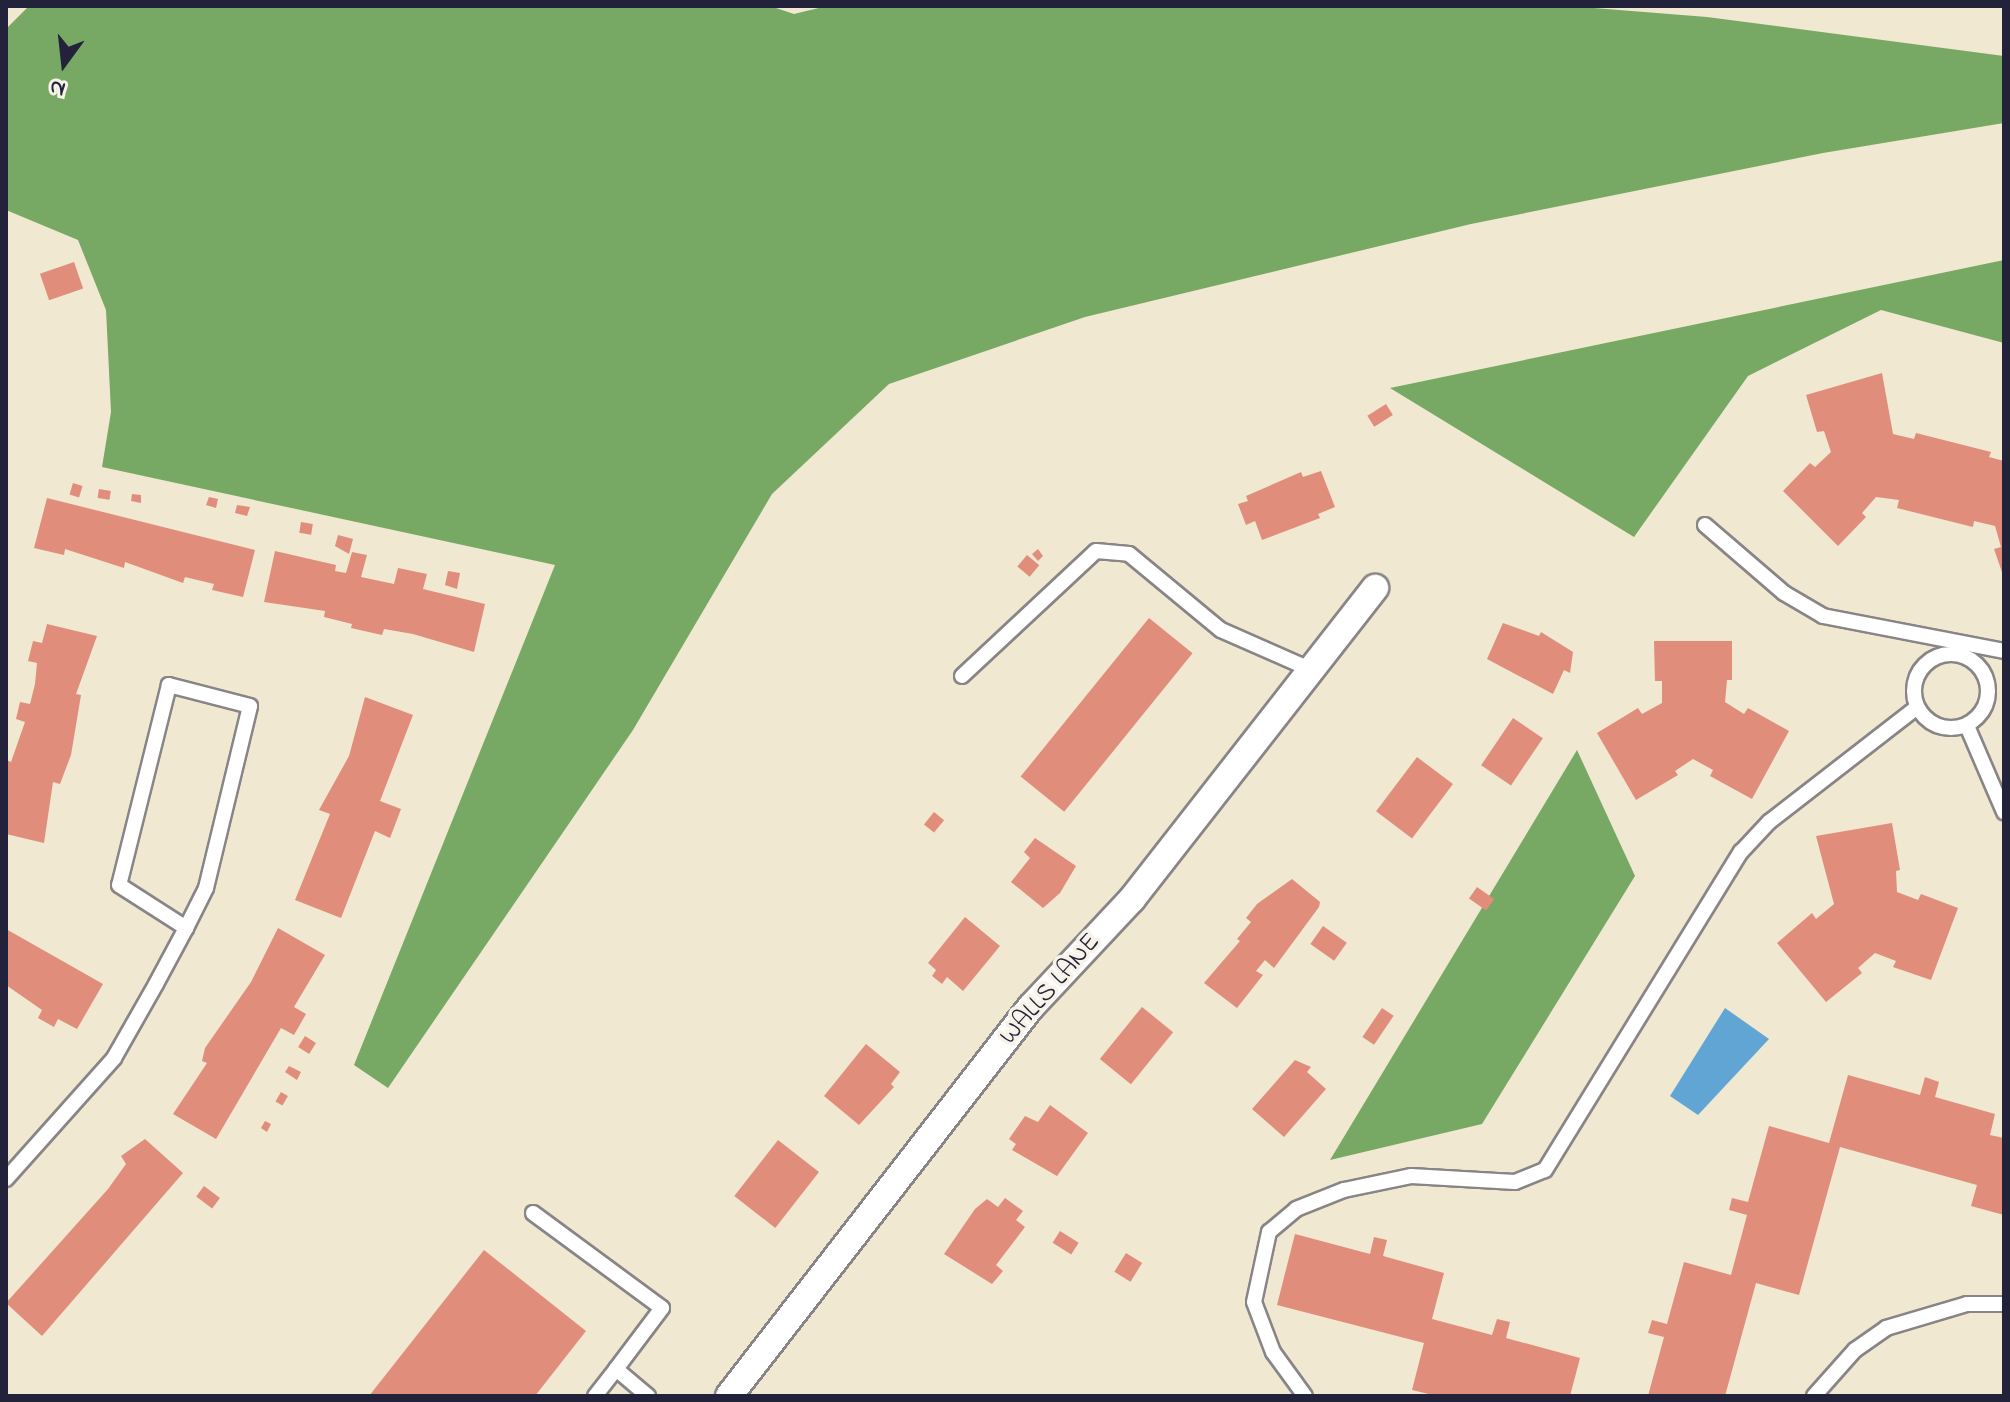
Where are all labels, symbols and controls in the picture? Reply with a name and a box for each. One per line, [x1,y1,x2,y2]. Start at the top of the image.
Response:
north arrow [24,24,104,104]
text: N [46,70,69,105]
street label: WALLS LANE [994,928,1108,1052]

